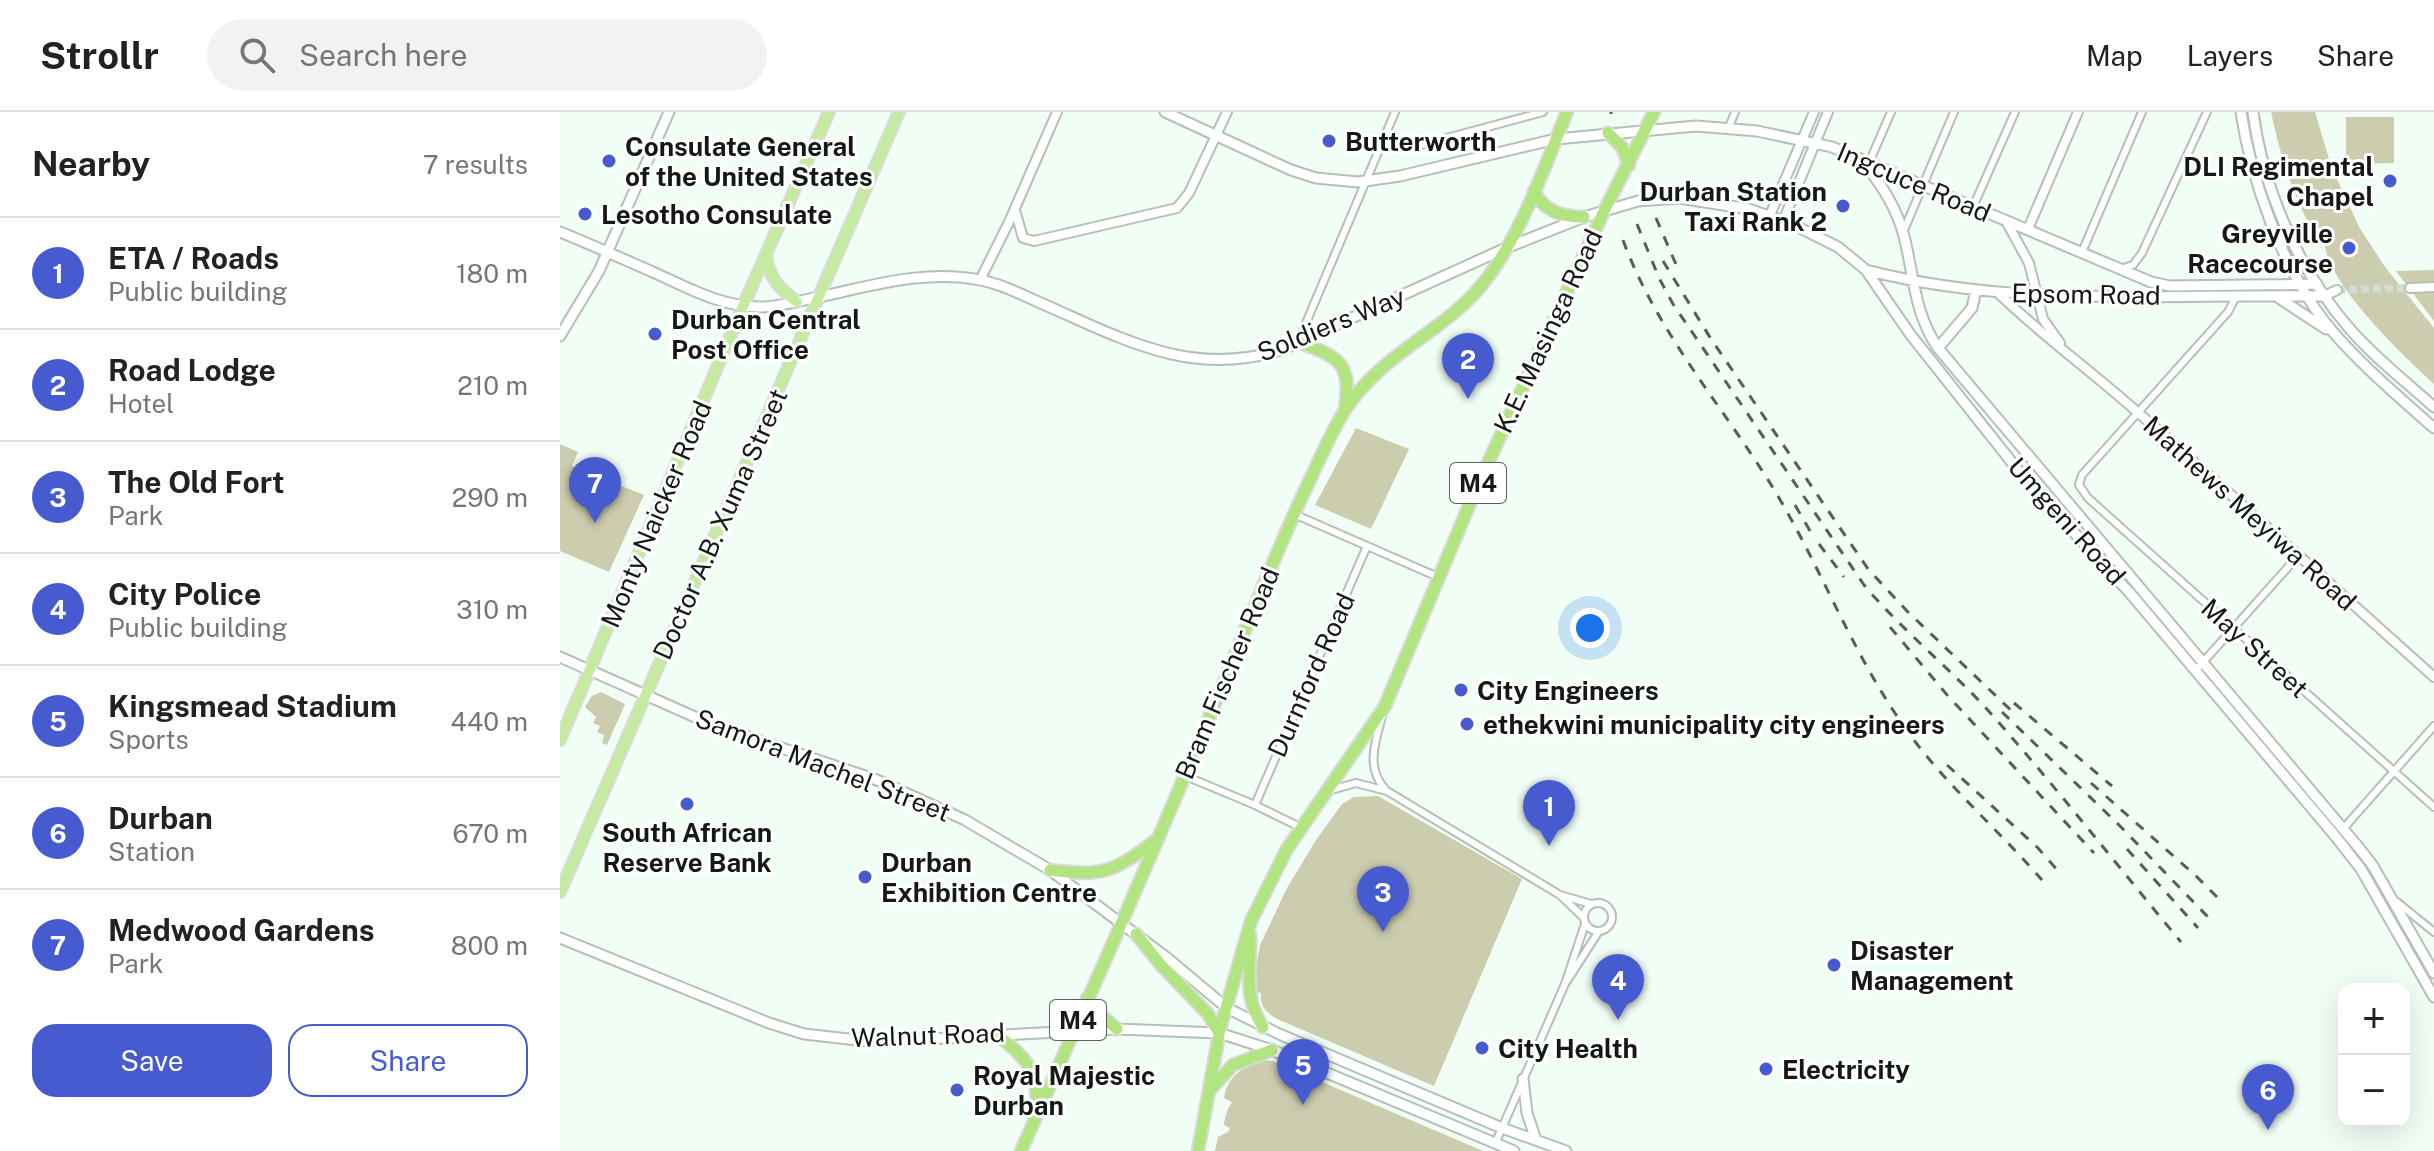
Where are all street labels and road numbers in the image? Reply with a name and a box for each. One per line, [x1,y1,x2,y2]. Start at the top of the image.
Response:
street label: Ingcuce Road [1833,136,1995,228]
street label: K.E. Masinga Road [1487,224,1609,438]
street label: Epsom Road [2011,277,2161,311]
street label: Soldiers Way [1253,280,1409,368]
street label: Doctor A.B. Xuma Street [646,384,794,664]
street label: Monty Naicker Road [594,396,718,632]
street label: Mathews Meyiwa Road [2137,409,2363,617]
street label: Umgeni Road [2002,451,2132,591]
road number: M4 [1450,463,1506,503]
street label: Bram Fischer Road [1168,562,1286,784]
street label: Durnford Road [1261,588,1361,762]
street label: May Street [2195,592,2315,704]
street label: Samora Machel Street [691,702,955,828]
road number: M4 [1050,1000,1106,1040]
street label: Walnut Road [851,1017,1005,1053]

